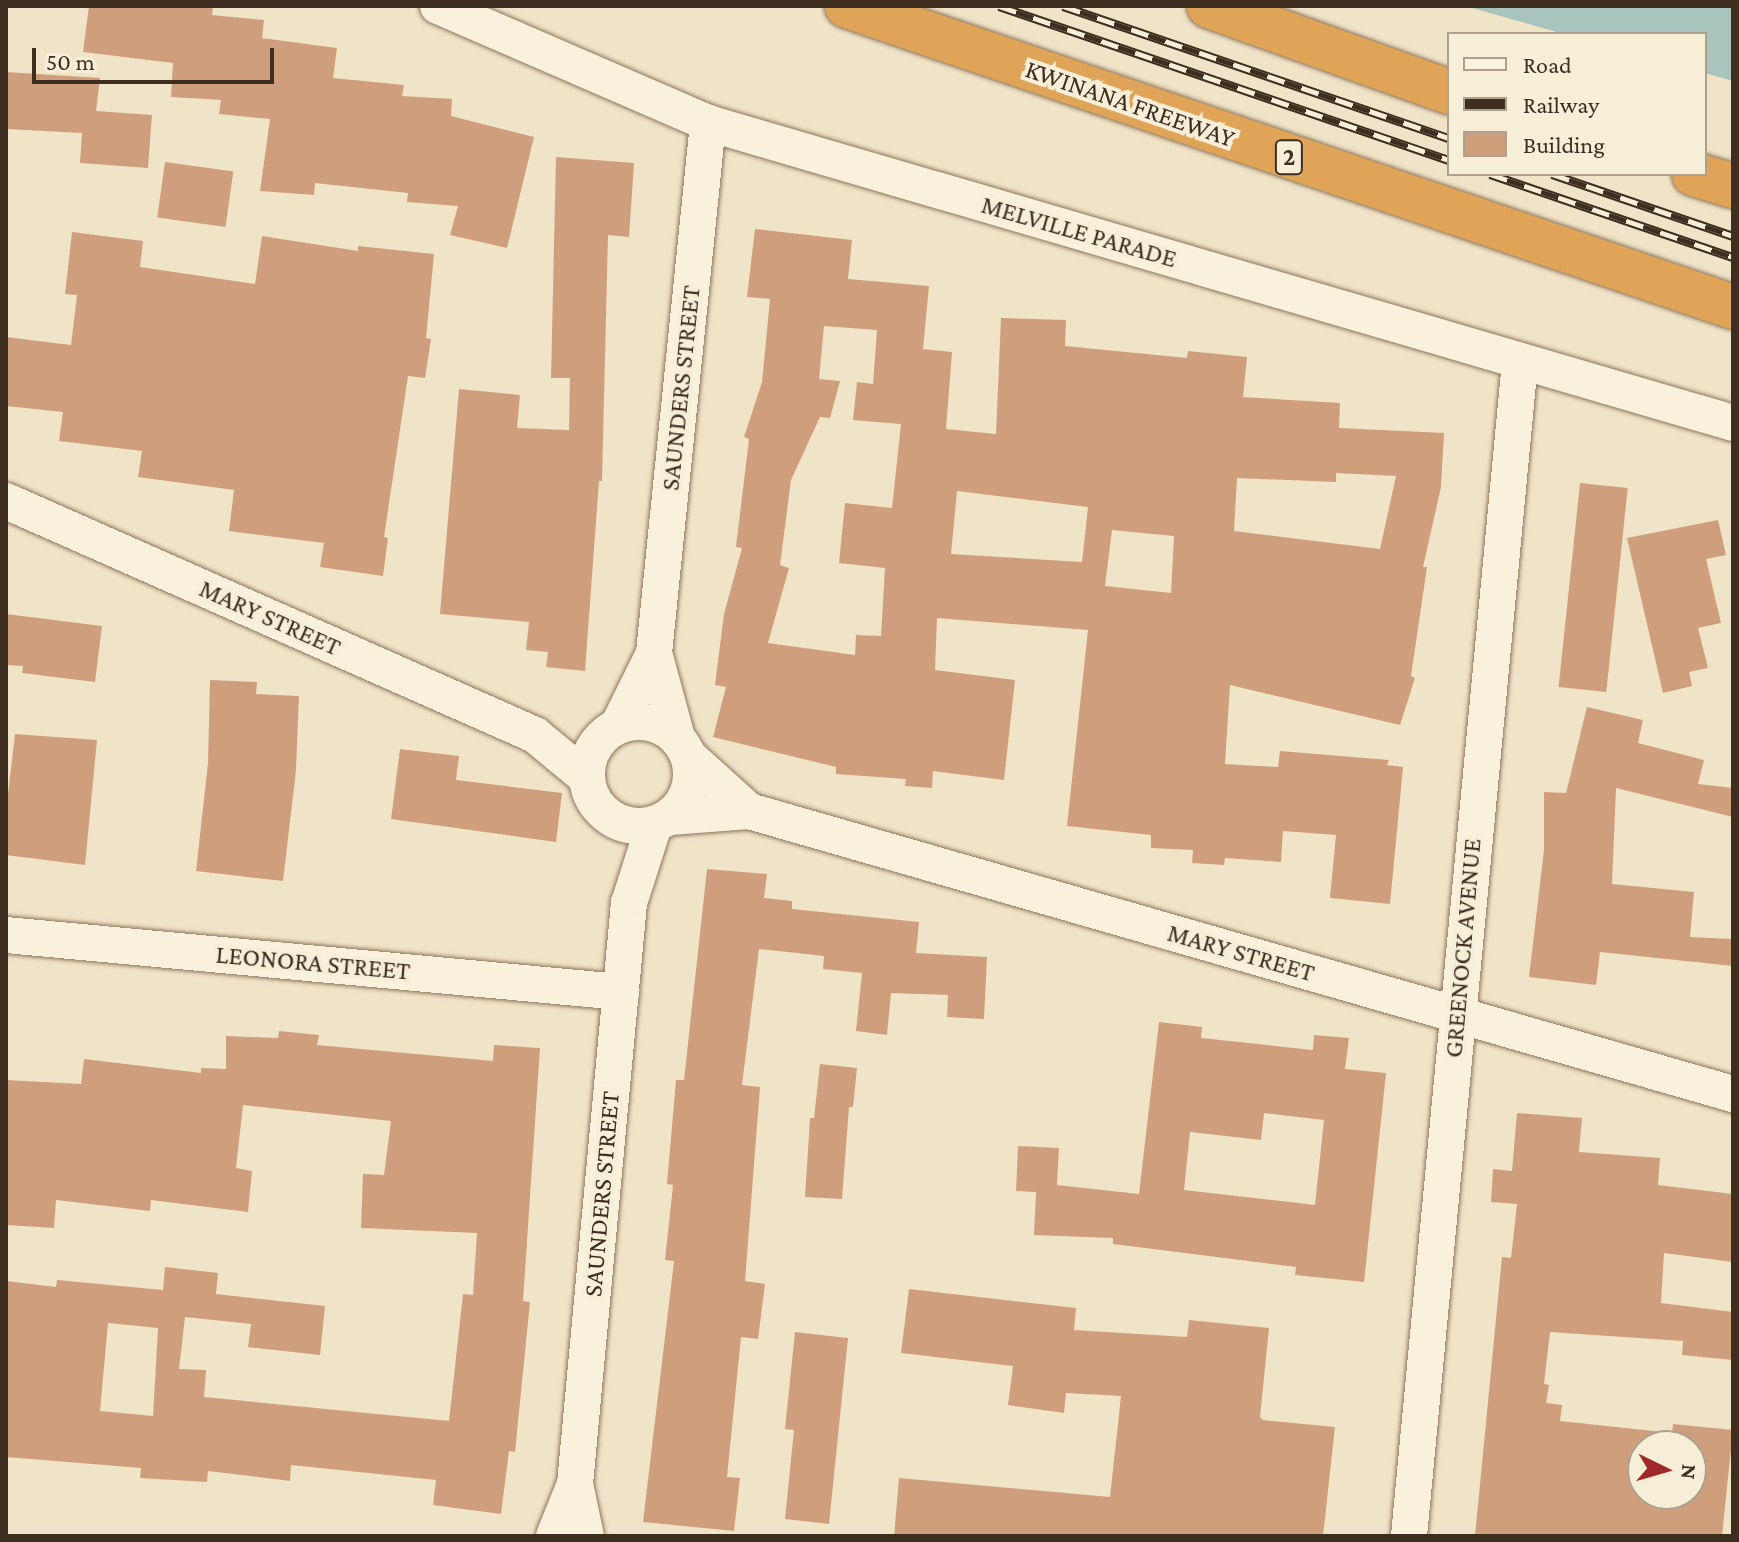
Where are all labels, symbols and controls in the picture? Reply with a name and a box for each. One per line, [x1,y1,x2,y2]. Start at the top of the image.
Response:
scale bar [36,32,278,82]
legend [1447,32,1707,176]
text: 50 m [46,48,95,75]
text: Road [1523,51,1572,78]
street label: KWINANA FREEWAY [1021,54,1239,154]
text: Railway [1523,91,1599,118]
text: Building [1523,131,1605,158]
road number: 2 [1273,137,1305,177]
street label: MELVILLE PARADE [978,189,1180,275]
street label: SAUNDERS STREET [655,284,707,492]
street label: MARY STREET [194,573,346,663]
street label: GREENOCK AVENUE [1438,837,1488,1059]
street label: MARY STREET [1164,917,1318,989]
street label: LEONORA STREET [214,939,412,987]
street label: SAUNDERS STREET [577,1090,627,1298]
north arrow [1627,1430,1707,1510]
text: N [1676,1463,1703,1481]

